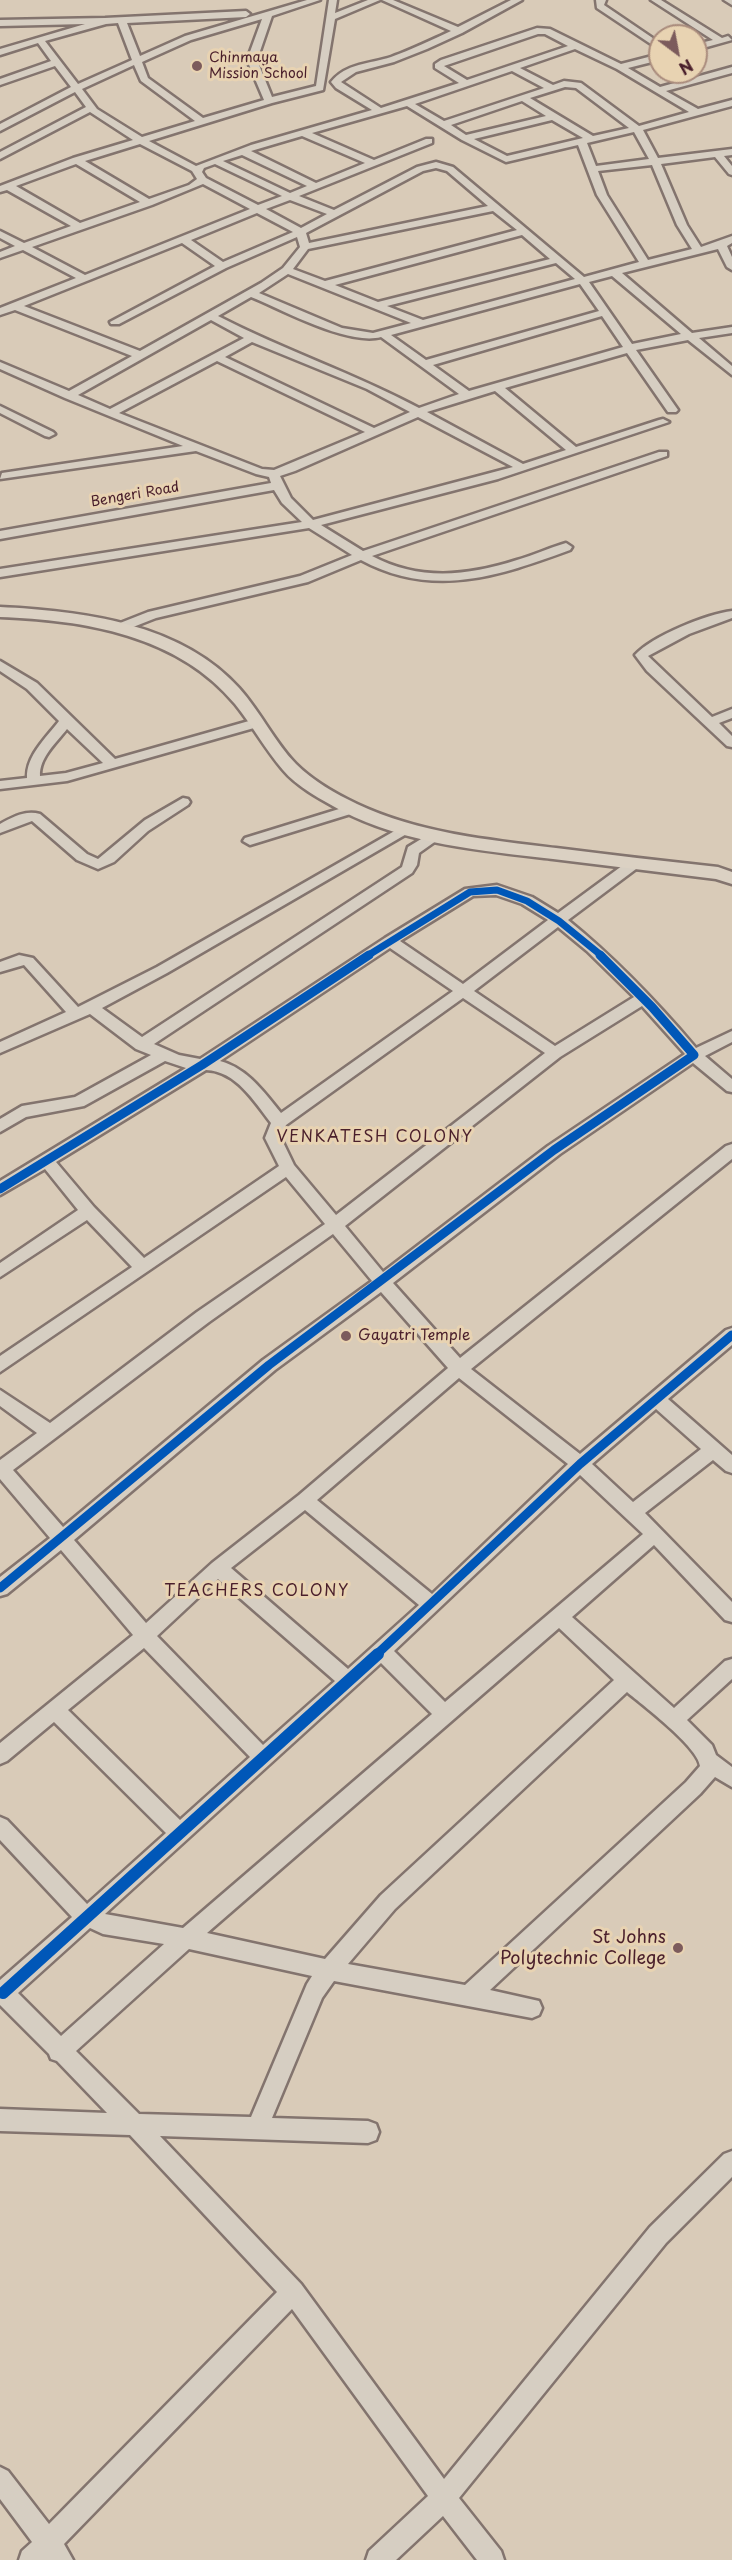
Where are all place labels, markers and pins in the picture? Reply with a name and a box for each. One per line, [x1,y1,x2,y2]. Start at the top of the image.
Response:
place label: Chinmaya Mission School [209,50,308,82]
marker: Chinmaya Mission School [190,59,204,73]
place label: Gayatri Temple [358,1327,470,1345]
marker: Gayatri Temple [339,1329,353,1343]
place label: St Johns Polytechnic College [500,1927,666,1970]
marker: St Johns Polytechnic College [671,1941,685,1955]

